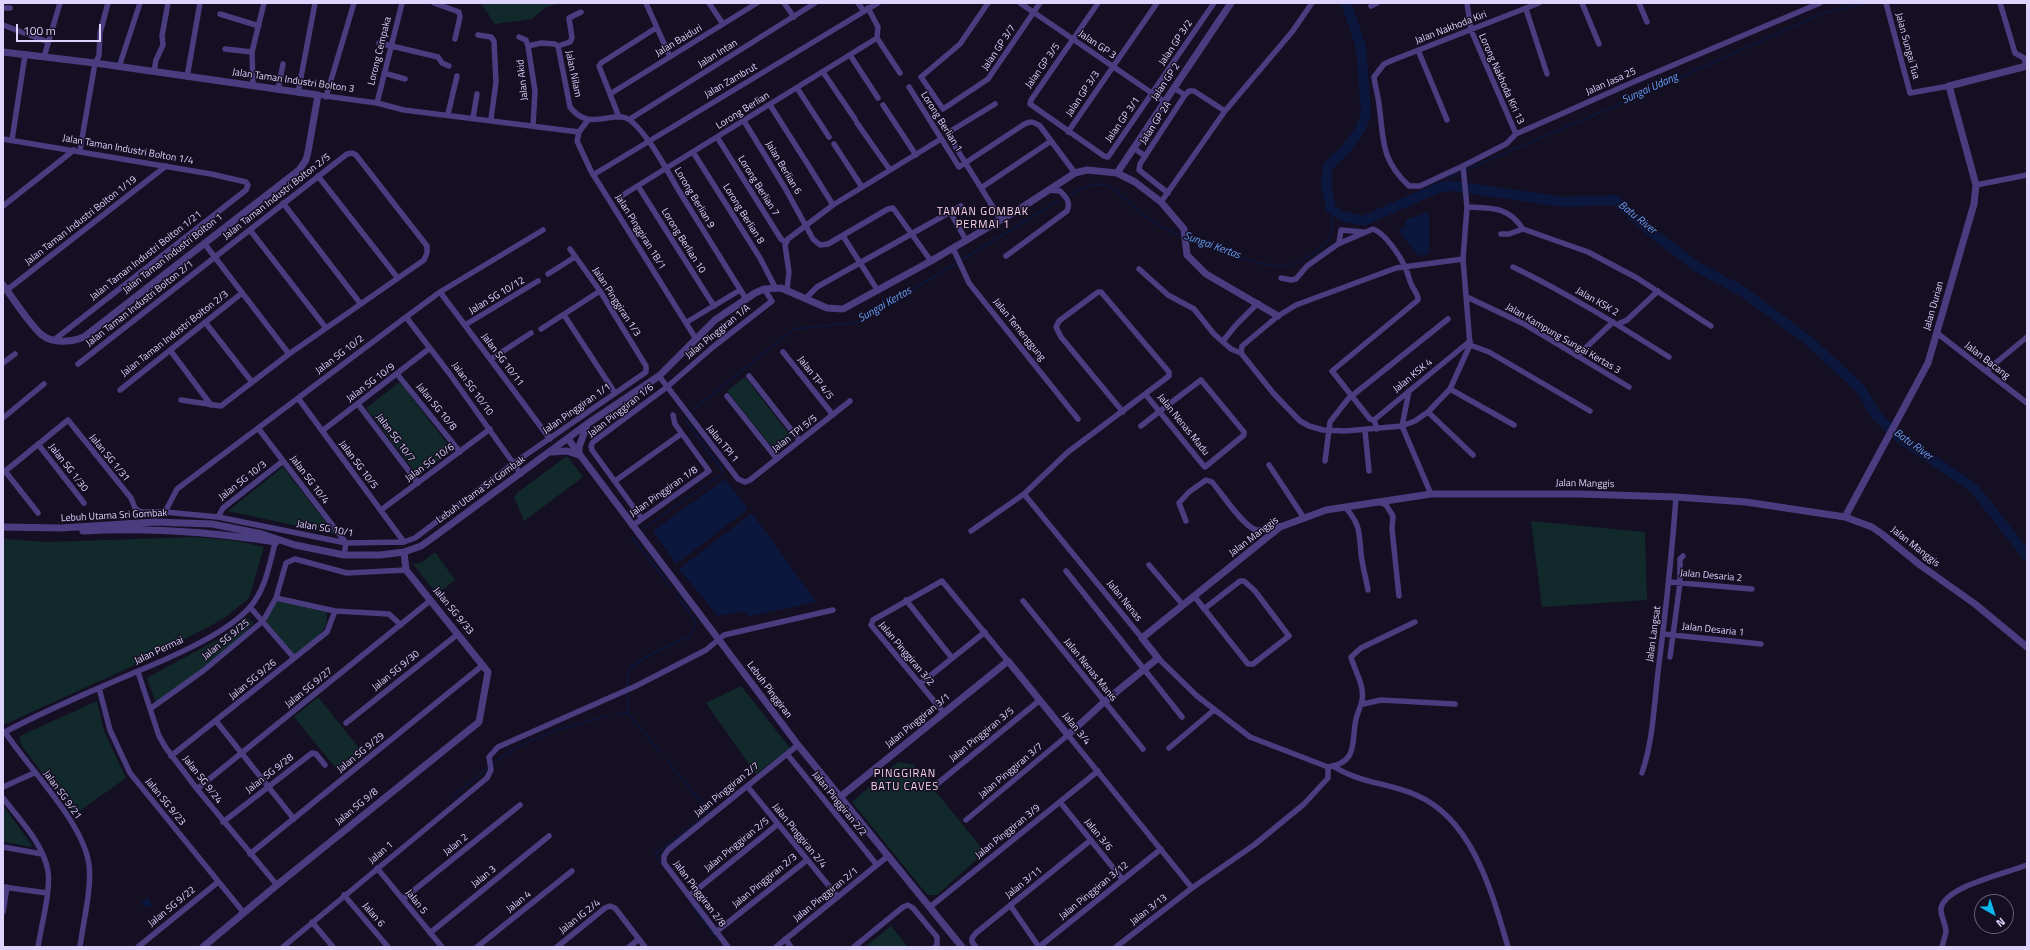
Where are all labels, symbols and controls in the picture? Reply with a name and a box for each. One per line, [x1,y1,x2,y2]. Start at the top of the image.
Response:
street label: Jalan Nakhoda Kiri [1413,9,1489,47]
street label: Jalan Sungai Tua [1892,12,1922,80]
scale bar [18,16,103,42]
street label: Lorong Cempaka [366,16,394,86]
street label: Jalan GP 3/2 [1156,18,1196,68]
text: 100 m [23,21,56,40]
street label: Jalan Baiduri [653,22,705,60]
street label: Jalan GP 3/7 [979,23,1019,73]
street label: Jalan GP 3 [1076,28,1118,62]
street label: Lorong Nakhoda Kiri 13 [1476,32,1526,126]
street label: Jalan Intan [696,37,740,71]
street label: Jalan GP 3/5 [1023,41,1063,91]
street label: Jalan Nilam [562,50,584,98]
street label: Jalan Akid [515,59,531,101]
street label: Jalan Zambrut [702,61,760,101]
street label: Jalan GP 2 [1149,61,1183,103]
street label: Jalan Taman Industri Bolton 3 [231,66,355,96]
street label: Jalan Jasa 25 [1584,66,1638,98]
street label: Jalan GP 3/3 [1063,69,1103,119]
water label: Sungai Udang [1620,71,1680,107]
street label: Lorong Berlian [714,90,772,132]
street label: Lorong Berlian 1 [918,90,964,154]
street label: Jalan GP 3/1 [1103,95,1143,145]
street label: Jalan GP 2A [1138,99,1174,147]
street label: Jalan Taman Industri Bolton 1/4 [61,133,195,167]
street label: Jalan Berlian 6 [762,139,804,197]
street label: Jalan Taman Industri Bolton 2/5 [221,151,333,243]
street label: Lorong Berlian 7 [735,154,781,218]
street label: Lorong Berlian 9 [671,165,717,231]
street label: Jalan Taman Industri Bolton 1/19 [23,174,139,268]
street label: Lorong Berlian 8 [720,182,766,246]
street label: Jalan Pinggiran 1B/1 [612,192,668,272]
water label: Batu River [1615,199,1659,237]
district label: TAMAN GOMBAK PERMAI 1 [937,205,1029,231]
street label: Lorong Berlian 10 [658,206,708,276]
street label: Jalan Taman Industri Bolton 1/21 [88,209,204,303]
street label: Jalan Taman Industri Bolton 1 [121,211,225,297]
water label: Sungai Kertas [1182,230,1242,262]
street label: Jalan Taman Industri Bolton 2/1 [84,258,196,350]
street label: Jalan Pinggiran 1/3 [589,265,643,339]
street label: Jalan SG 10/12 [467,275,527,317]
street label: Jalan Durian [1921,280,1947,332]
water label: Sungai Kertas [856,284,914,326]
street label: Jalan KSK 2 [1573,285,1621,319]
street label: Jalan Taman Industri Bolton 2/3 [119,288,231,380]
street label: Jalan Temenggung [990,296,1048,364]
street label: Jalan Kampung Sungai Kertas 3 [1503,301,1623,377]
street label: Jalan Pinggiran 1/A [683,302,753,362]
street label: Jalan SG 10/11 [478,331,526,389]
street label: Jalan SG 10/2 [313,333,367,377]
street label: Jalan Bacang [1962,340,2012,382]
street label: Jalan TP 4/5 [794,354,836,402]
street label: Jalan KSK 4 [1391,356,1435,396]
street label: Jalan SG 10/10 [449,360,495,418]
street label: Jalan SG 10/9 [344,361,398,405]
street label: Jalan SG 10/8 [413,381,459,433]
street label: Jalan Pinggiran 1/1 [541,381,613,437]
street label: Jalan Pinggiran 1/6 [586,382,656,440]
street label: Jalan Nenas Madu [1154,392,1212,458]
street label: Jalan SG 10/7 [373,411,417,465]
street label: Jalan TPI 5/5 [770,413,820,455]
street label: Jalan TPI 1 [703,423,741,465]
water label: Batu River [1891,426,1935,464]
street label: Jalan SG 1/31 [86,432,132,484]
street label: Jalan SG 10/5 [336,438,380,492]
street label: Jalan SG 10/6 [403,441,457,485]
street label: Jalan SG 1/30 [46,442,90,494]
street label: Jalan SG 10/4 [287,453,331,507]
street label: Lebuh Utama Sri Gombak [434,454,528,526]
street label: Jalan SG 10/3 [217,459,269,503]
street label: Jalan Pinggiran 1/8 [628,464,700,520]
street label: Jalan Manggis [1556,477,1614,491]
street label: Lebuh Utama Sri Gombak [60,507,168,525]
street label: Jalan Manggis [1227,515,1281,559]
street label: Jalan SG 10/1 [296,518,354,540]
street label: Jalan Manggis [1888,524,1942,570]
street label: Jalan Desaria 2 [1679,567,1743,585]
street label: Jalan Nenas [1104,578,1144,624]
street label: Jalan SG 9/33 [430,585,476,637]
street label: Jalan Langsat [1644,605,1664,663]
street label: Jalan SG 9/25 [200,617,252,663]
street label: Jalan Pinggiran 3/2 [876,619,936,689]
street label: Jalan Desaria 1 [1681,621,1745,639]
street label: Jalan Permai [133,634,185,668]
street label: Jalan Nenas Manis [1061,636,1119,704]
street label: Jalan SG 9/30 [370,648,422,694]
street label: Jalan SG 9/26 [227,657,279,703]
street label: Lebuh Pinggiran [744,659,794,721]
street label: Jalan SG 9/27 [283,665,335,711]
street label: Jalan Pinggiran 3/1 [883,691,953,751]
street label: Jalan Pinggiran 3/5 [947,705,1017,765]
street label: Jalan 3/4 [1059,710,1093,748]
street label: Jalan SG 9/29 [335,730,387,776]
street label: Jalan Pinggiran 3/7 [976,741,1046,801]
street label: Jalan SG 9/28 [244,752,296,796]
street label: Jalan SG 9/24 [180,754,224,806]
street label: Jalan Pinggiran 2/7 [692,760,762,820]
district label: PINGGIRAN BATU CAVES [871,767,939,793]
street label: Jalan SG 9/21 [40,768,84,822]
street label: Jalan Pinggiran 2/2 [809,769,869,839]
street label: Jalan SG 9/23 [142,776,188,828]
street label: Jalan SG 9/8 [333,786,381,828]
street label: Jalan Pinggiran 2/4 [769,801,829,871]
street label: Jalan Pinggiran 3/9 [973,802,1043,862]
street label: Jalan Pinggiran 2/5 [702,815,772,875]
street label: Jalan 3/6 [1081,816,1115,854]
street label: Jalan 2 [441,831,471,859]
street label: Jalan 1 [366,839,396,867]
street label: Jalan Pinggiran 2/3 [730,851,800,911]
street label: Jalan Pinggiran 2/8 [670,858,728,930]
street label: Jalan Pinggiran 3/12 [1057,859,1131,923]
street label: Jalan 3 [469,863,499,891]
street label: Jalan Pinggiran 2/1 [791,865,861,925]
street label: Jalan 3/11 [1003,865,1045,901]
street label: Jalan SG 9/22 [146,884,198,930]
street label: Jalan 5 [402,887,430,917]
street label: Jalan 4 [504,888,534,916]
street label: Jalan 3/13 [1128,892,1170,928]
north arrow [1974,894,2014,934]
street label: Jalan IG 2/4 [557,897,603,937]
street label: Jalan 6 [359,900,387,930]
text: N [1993,914,2009,931]

